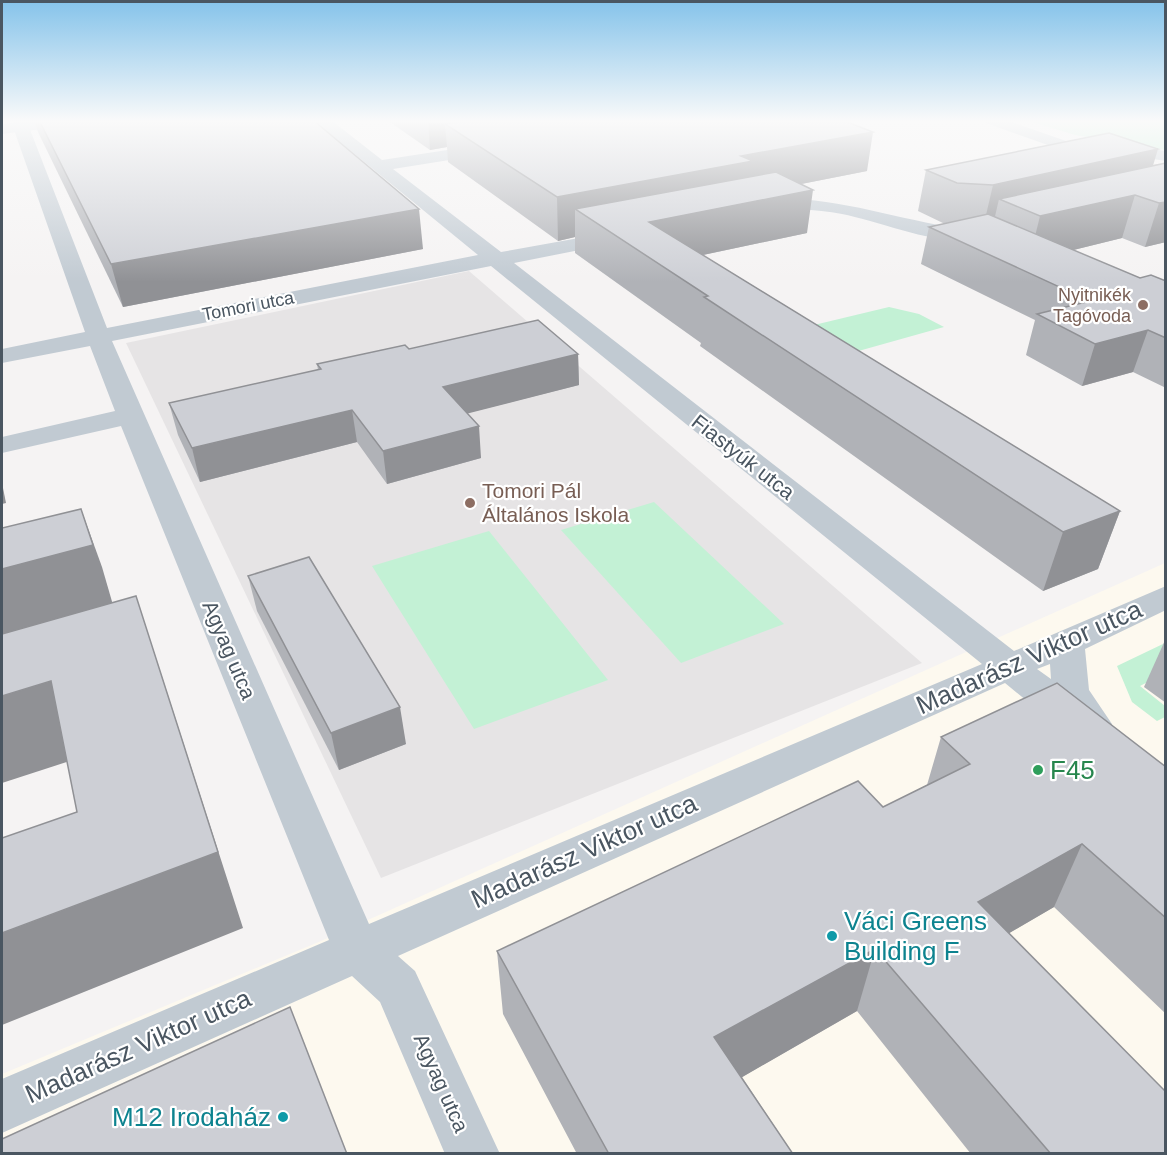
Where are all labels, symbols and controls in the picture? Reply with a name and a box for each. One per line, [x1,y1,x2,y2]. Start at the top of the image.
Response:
place label: Nyitnikék Tagóvoda [1053,285,1132,326]
street label: Tomori utca [200,287,297,325]
marker: Nyitnikék Tagóvoda [1136,298,1150,312]
street label: Fiastyúk utca [687,409,799,504]
place label: Tomori Pál Általános Iskola [482,479,629,526]
marker: Tomori Pál Általános Iskola [463,496,477,510]
street label: Madarász Viktor utca [912,594,1147,720]
street label: Agyag utca [198,597,261,703]
place label: F45 [1050,755,1095,785]
marker: F45 [1031,763,1045,777]
street label: Madarász Viktor utca [467,788,702,914]
place label: Váci Greens Building F [844,906,987,966]
marker: Váci Greens Building F [825,929,839,943]
street label: Madarász Viktor utca [21,983,256,1109]
street label: Agyag utca [410,1030,473,1136]
place label: M12 Irodaház [112,1102,271,1132]
marker: M12 Irodaház [276,1110,290,1124]

